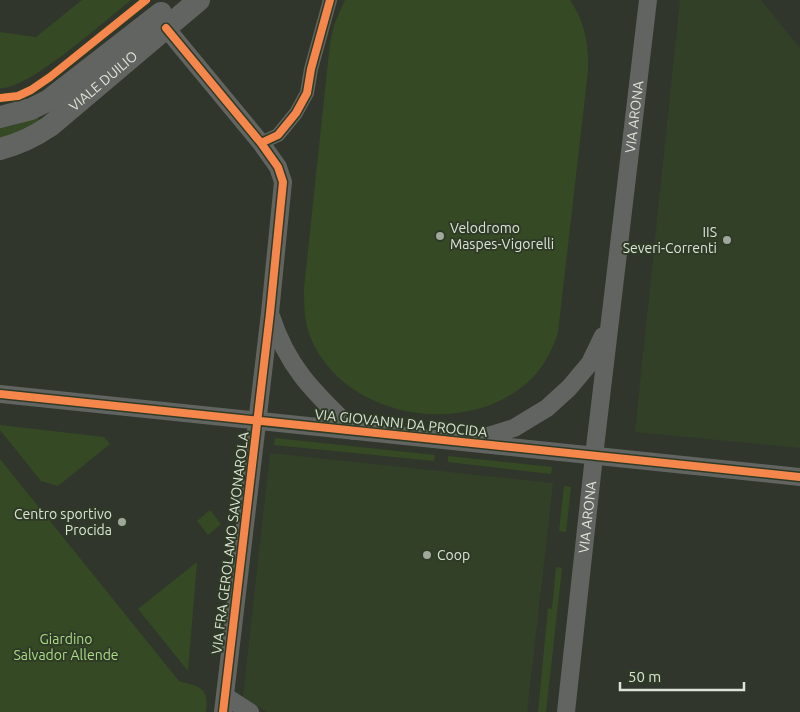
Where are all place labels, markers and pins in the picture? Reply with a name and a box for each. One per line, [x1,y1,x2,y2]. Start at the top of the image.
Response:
place label: Velodromo Maspes-Vigorelli [450,220,554,252]
place label: IIS Severi-Correnti [623,224,717,256]
marker: Velodromo Maspes-Vigorelli [434,230,446,242]
marker: IIS Severi-Correnti [721,234,733,246]
place label: Centro sportivo Procida [14,506,112,538]
marker: Centro sportivo Procida [116,516,128,528]
place label: Coop [437,547,470,563]
marker: Coop [421,549,433,561]

